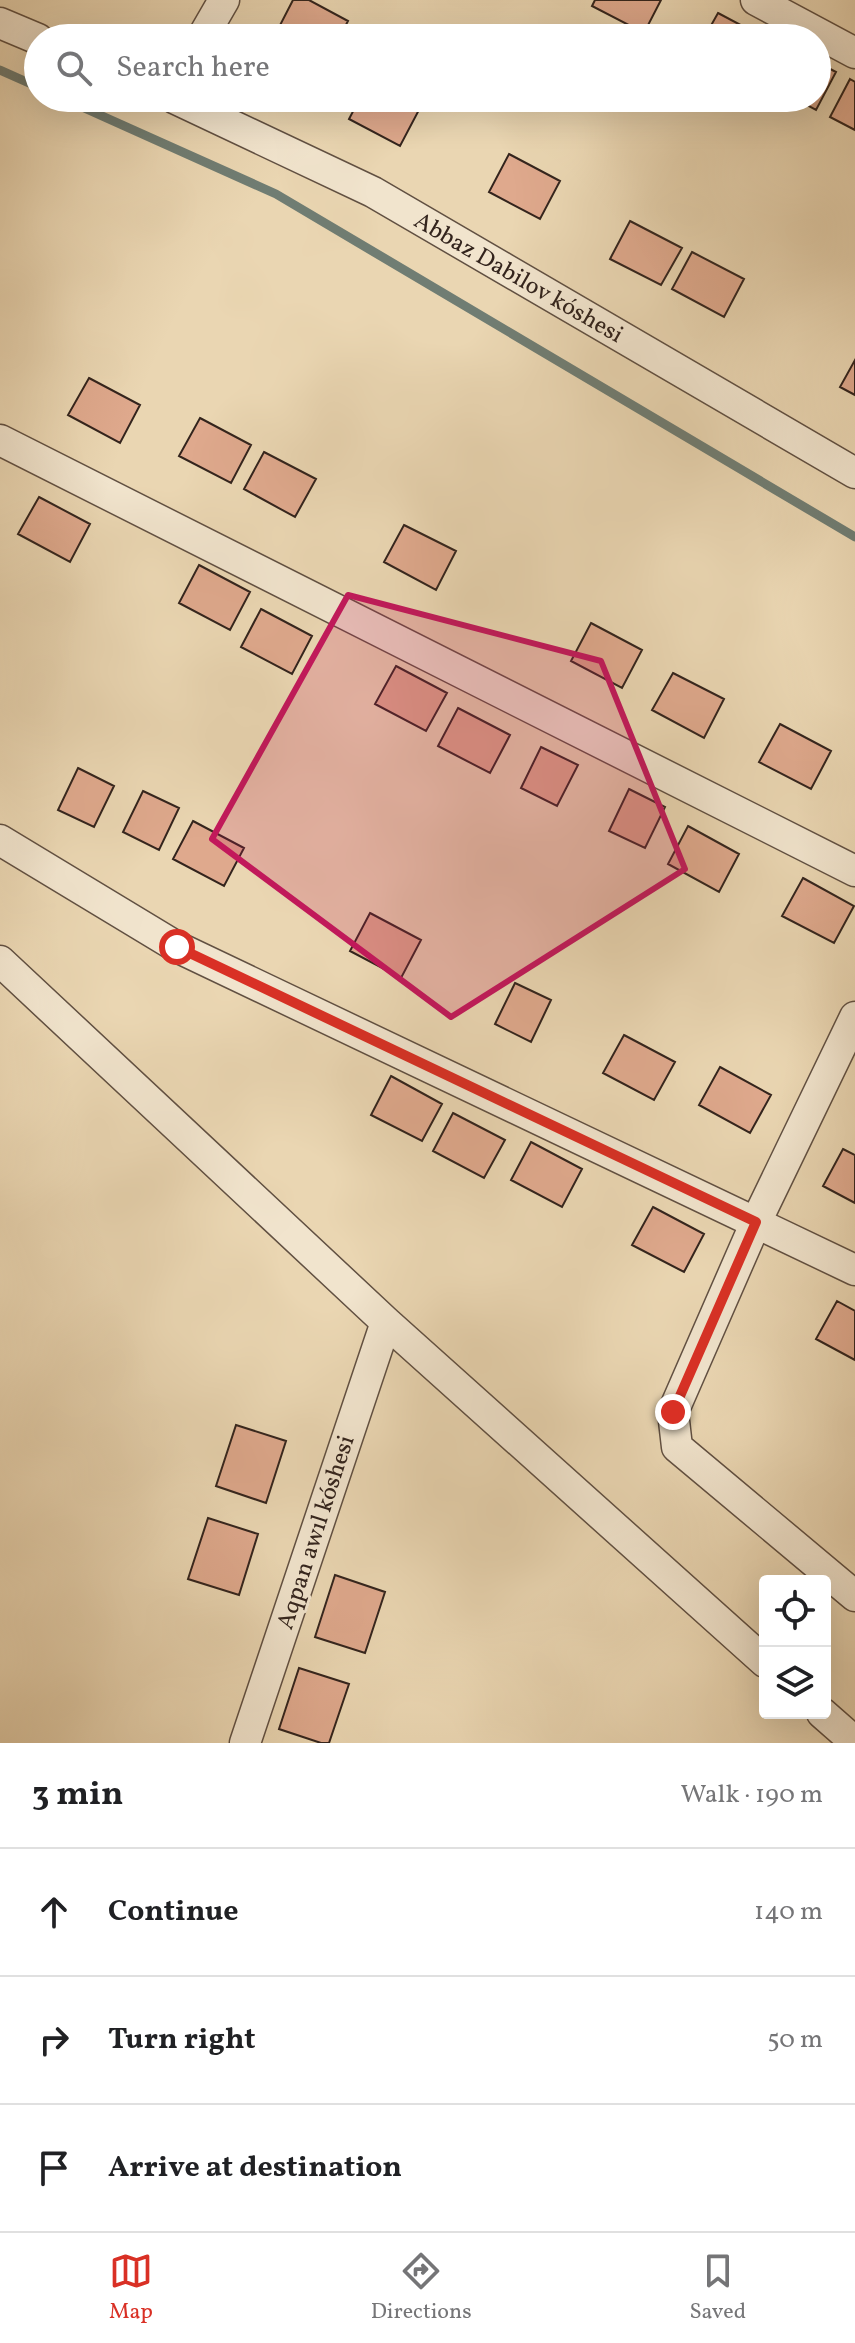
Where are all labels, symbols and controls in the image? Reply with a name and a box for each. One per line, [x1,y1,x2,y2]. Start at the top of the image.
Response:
search box [24,24,831,112]
icon: search [52,46,96,90]
text: Search here [116,47,270,89]
street label: Abbaz Dabilov kóshesi [407,205,629,353]
route start [159,929,195,965]
route end [655,1394,691,1430]
street label: Aqpan awıl kóshesi [269,1431,364,1634]
map controls [759,1575,831,1719]
button: locate [759,1575,831,1647]
button: layers [759,1647,831,1719]
text: 3 min [32,1772,123,1819]
text: Walk · 190 m [680,1777,823,1813]
icon: ahead [32,1890,76,1934]
text: Continue [108,1891,239,1933]
text: 140 m [754,1894,823,1930]
icon: right [32,2018,76,2062]
text: Turn right [108,2019,256,2061]
text: 50 m [767,2022,823,2058]
icon: arrive [32,2146,76,2190]
text: Arrive at destination [108,2147,402,2189]
tab: Map [109,2249,153,2328]
tab: Directions [371,2249,472,2328]
tab: Saved [689,2249,746,2328]

